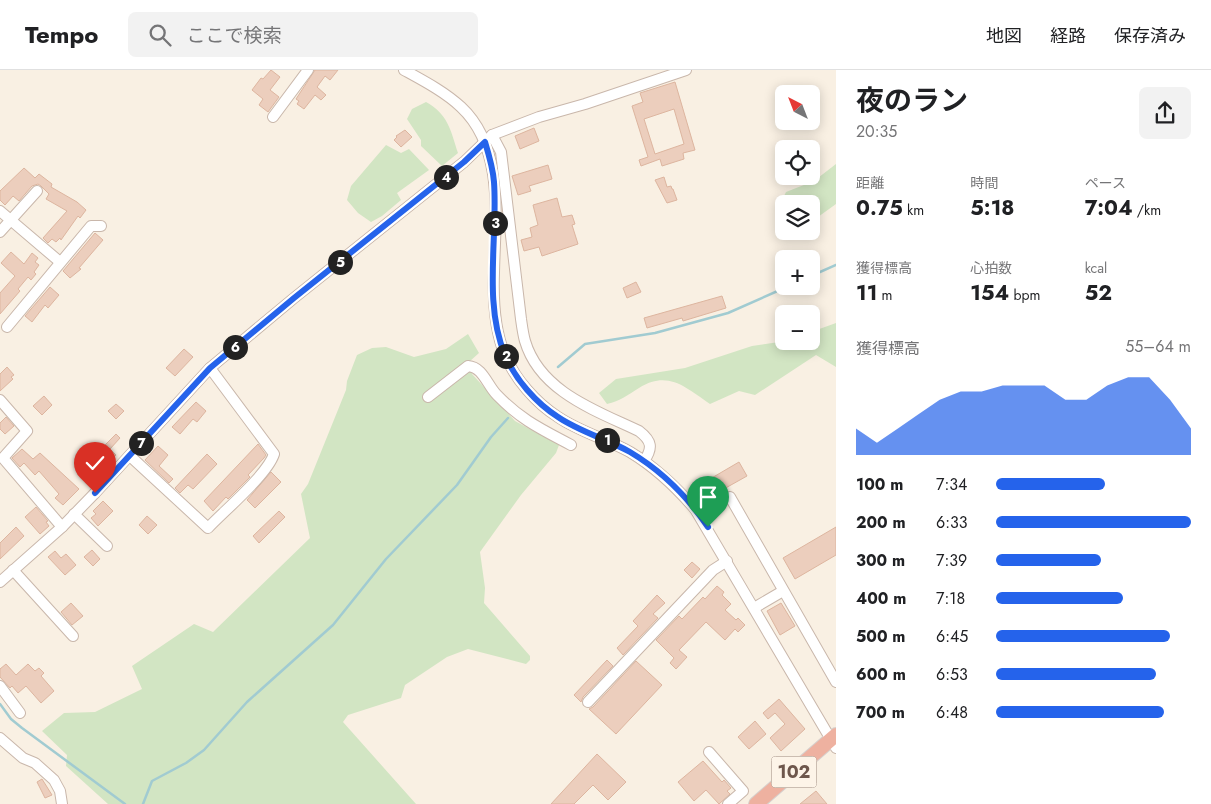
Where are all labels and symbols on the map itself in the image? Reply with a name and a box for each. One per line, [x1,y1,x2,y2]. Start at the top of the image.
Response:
north arrow [775,85,820,130]
pin: 4 [434,164,458,190]
pin: 3 [482,210,508,236]
pin: 5 [328,250,352,274]
pin: 6 [222,334,248,360]
pin: 2 [494,344,518,368]
pin: 1 [594,428,620,452]
pin: 7 [128,430,154,456]
pin [74,442,116,493]
pin [687,476,729,527]
road number: 102 [772,756,816,788]

